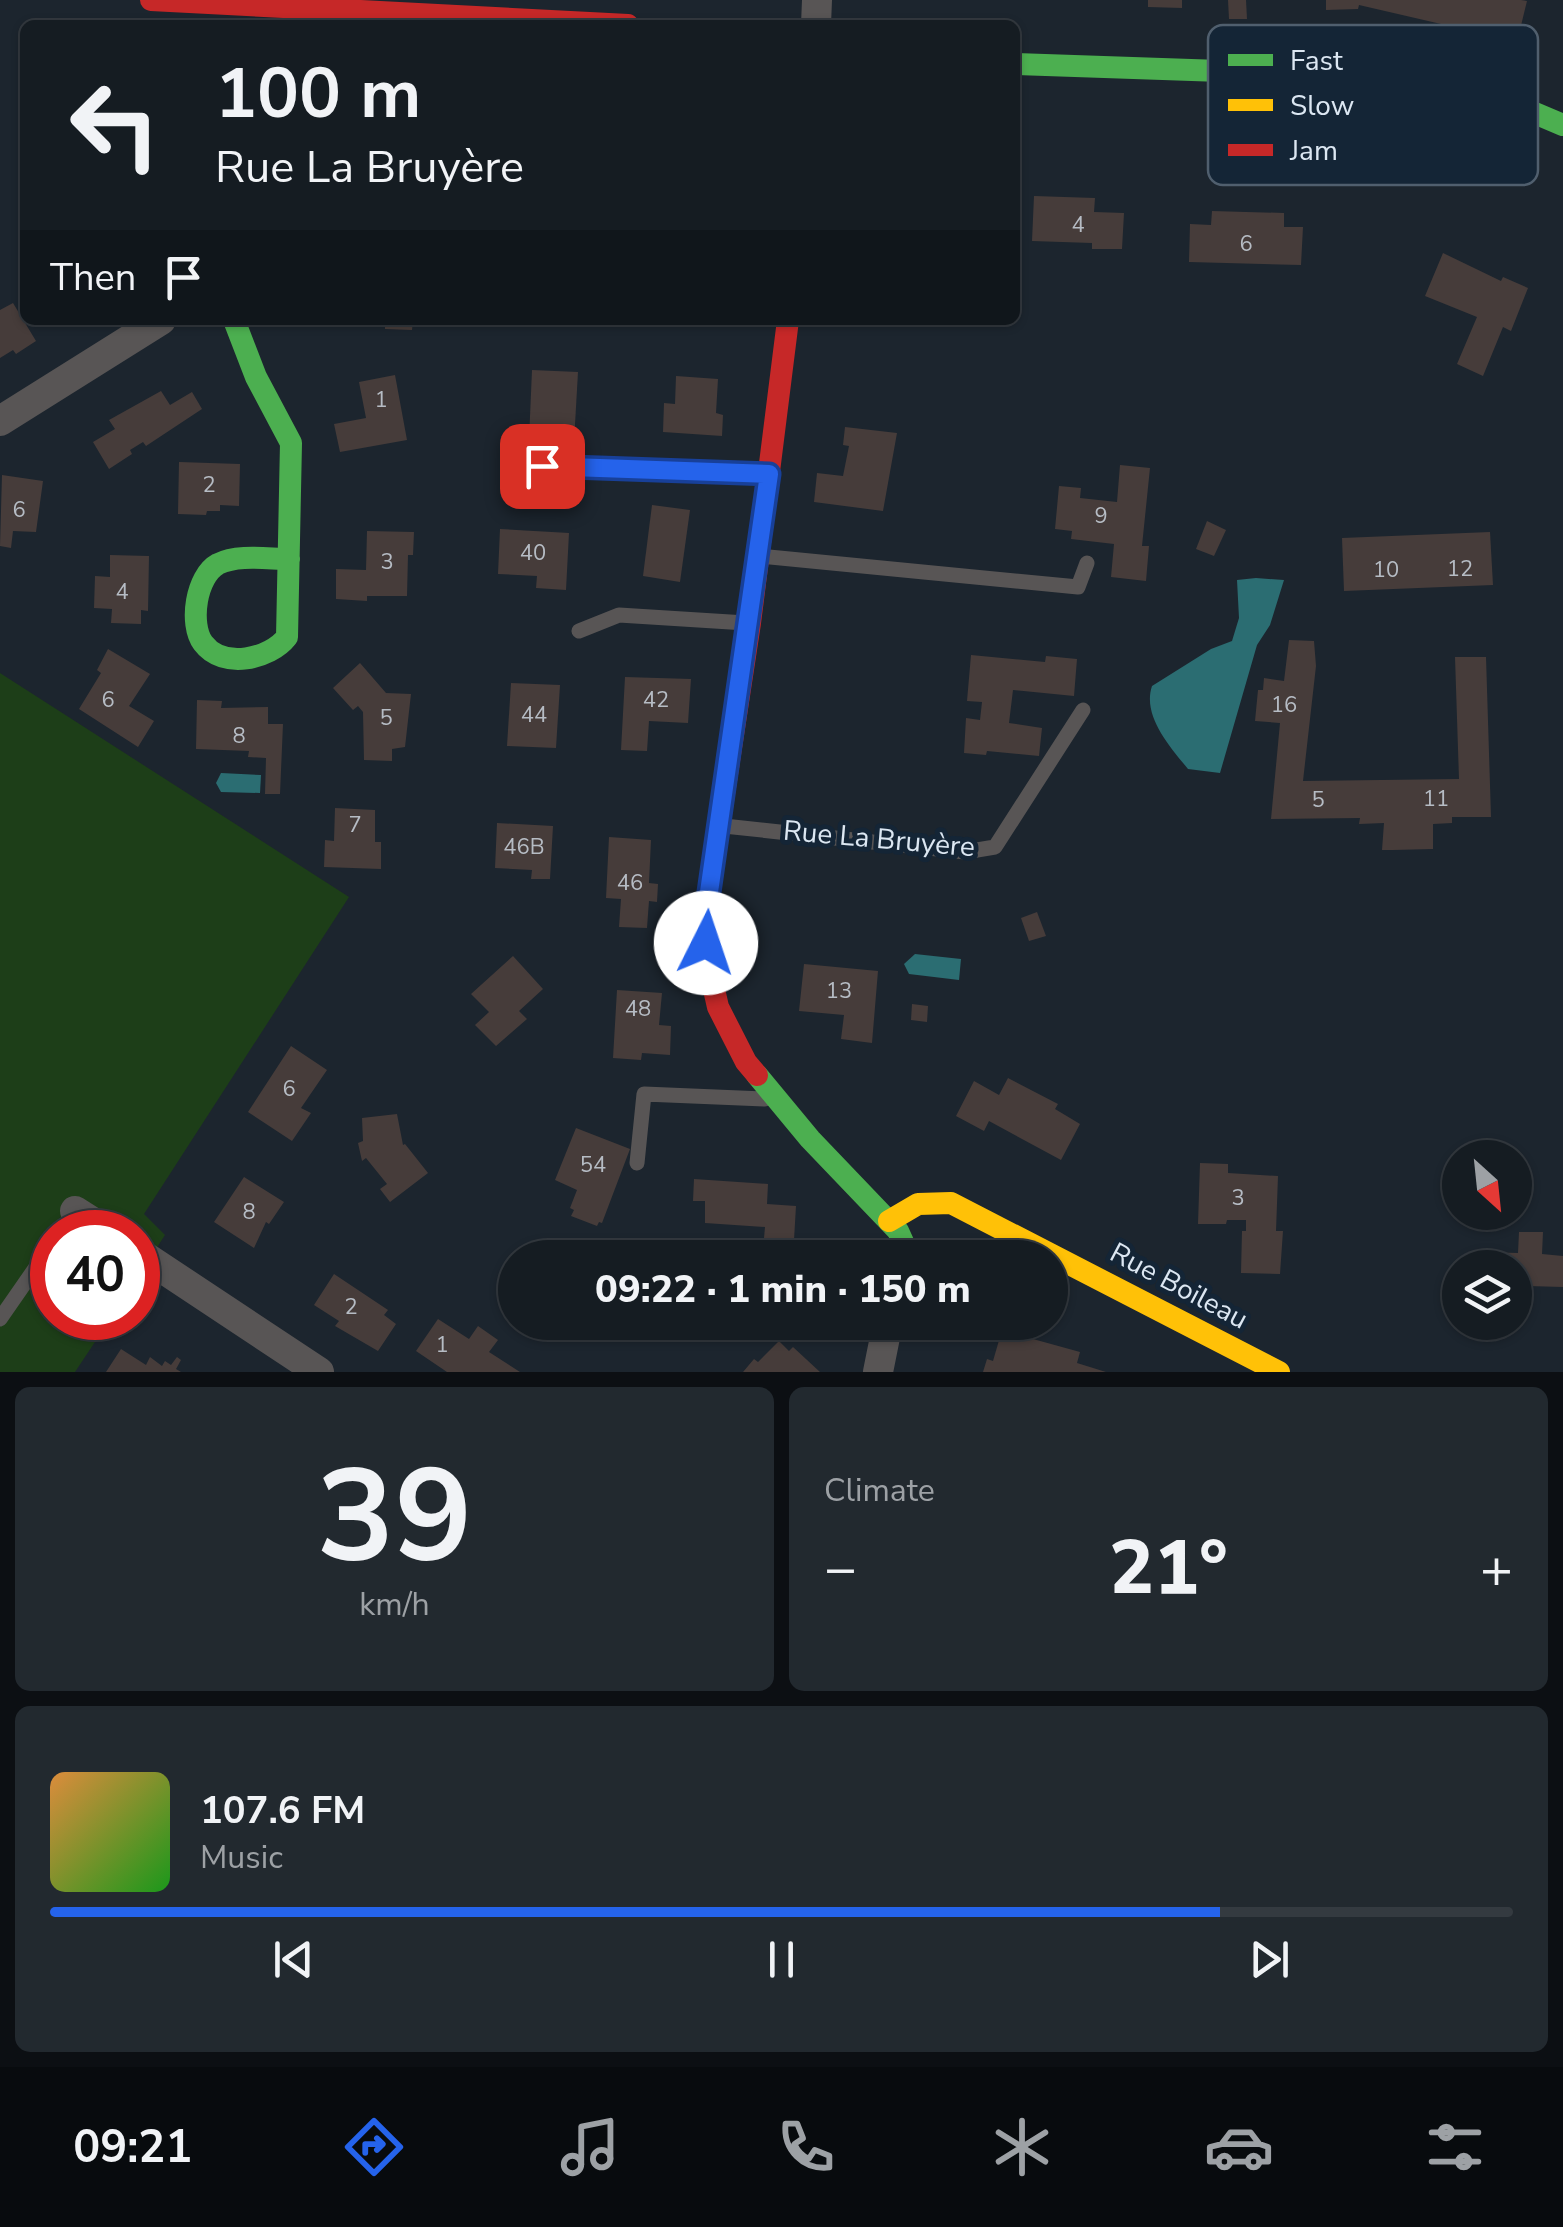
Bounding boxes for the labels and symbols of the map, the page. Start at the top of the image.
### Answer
legend [1208,25,1538,185]
text: Fast [1290,42,1343,80]
text: Slow [1290,87,1354,125]
text: Jam [1289,132,1338,170]
house number: 4 [1071,210,1085,240]
house number: 6 [1239,229,1253,259]
house number: 1 [374,385,388,415]
pin [500,424,585,509]
house number: 2 [202,470,216,500]
house number: 6 [12,495,26,525]
house number: 9 [1094,501,1108,531]
house number: 40 [520,538,546,568]
house number: 3 [380,547,394,577]
house number: 12 [1447,554,1473,584]
house number: 10 [1373,555,1399,585]
house number: 4 [115,577,129,607]
house number: 6 [101,685,115,715]
house number: 42 [643,685,669,715]
house number: 16 [1271,690,1297,720]
house number: 44 [521,700,547,730]
house number: 5 [379,703,393,733]
house number: 8 [232,721,246,751]
house number: 11 [1423,784,1449,814]
house number: 5 [1311,785,1325,815]
house number: 7 [348,810,362,840]
street label: Rue La Bruyère [782,812,976,866]
house number: 46B [503,832,545,862]
house number: 46 [617,868,643,898]
position arrow [654,891,758,995]
house number: 13 [826,976,852,1006]
house number: 48 [625,994,651,1024]
house number: 6 [282,1074,296,1104]
north arrow [1442,1140,1532,1230]
house number: 54 [580,1150,606,1180]
house number: 3 [1231,1183,1245,1213]
house number: 8 [242,1197,256,1227]
speed limit sign: 40 [30,1210,160,1340]
street label: Rue Boileau [1103,1234,1255,1338]
house number: 2 [344,1292,358,1322]
house number: 1 [435,1330,449,1360]

